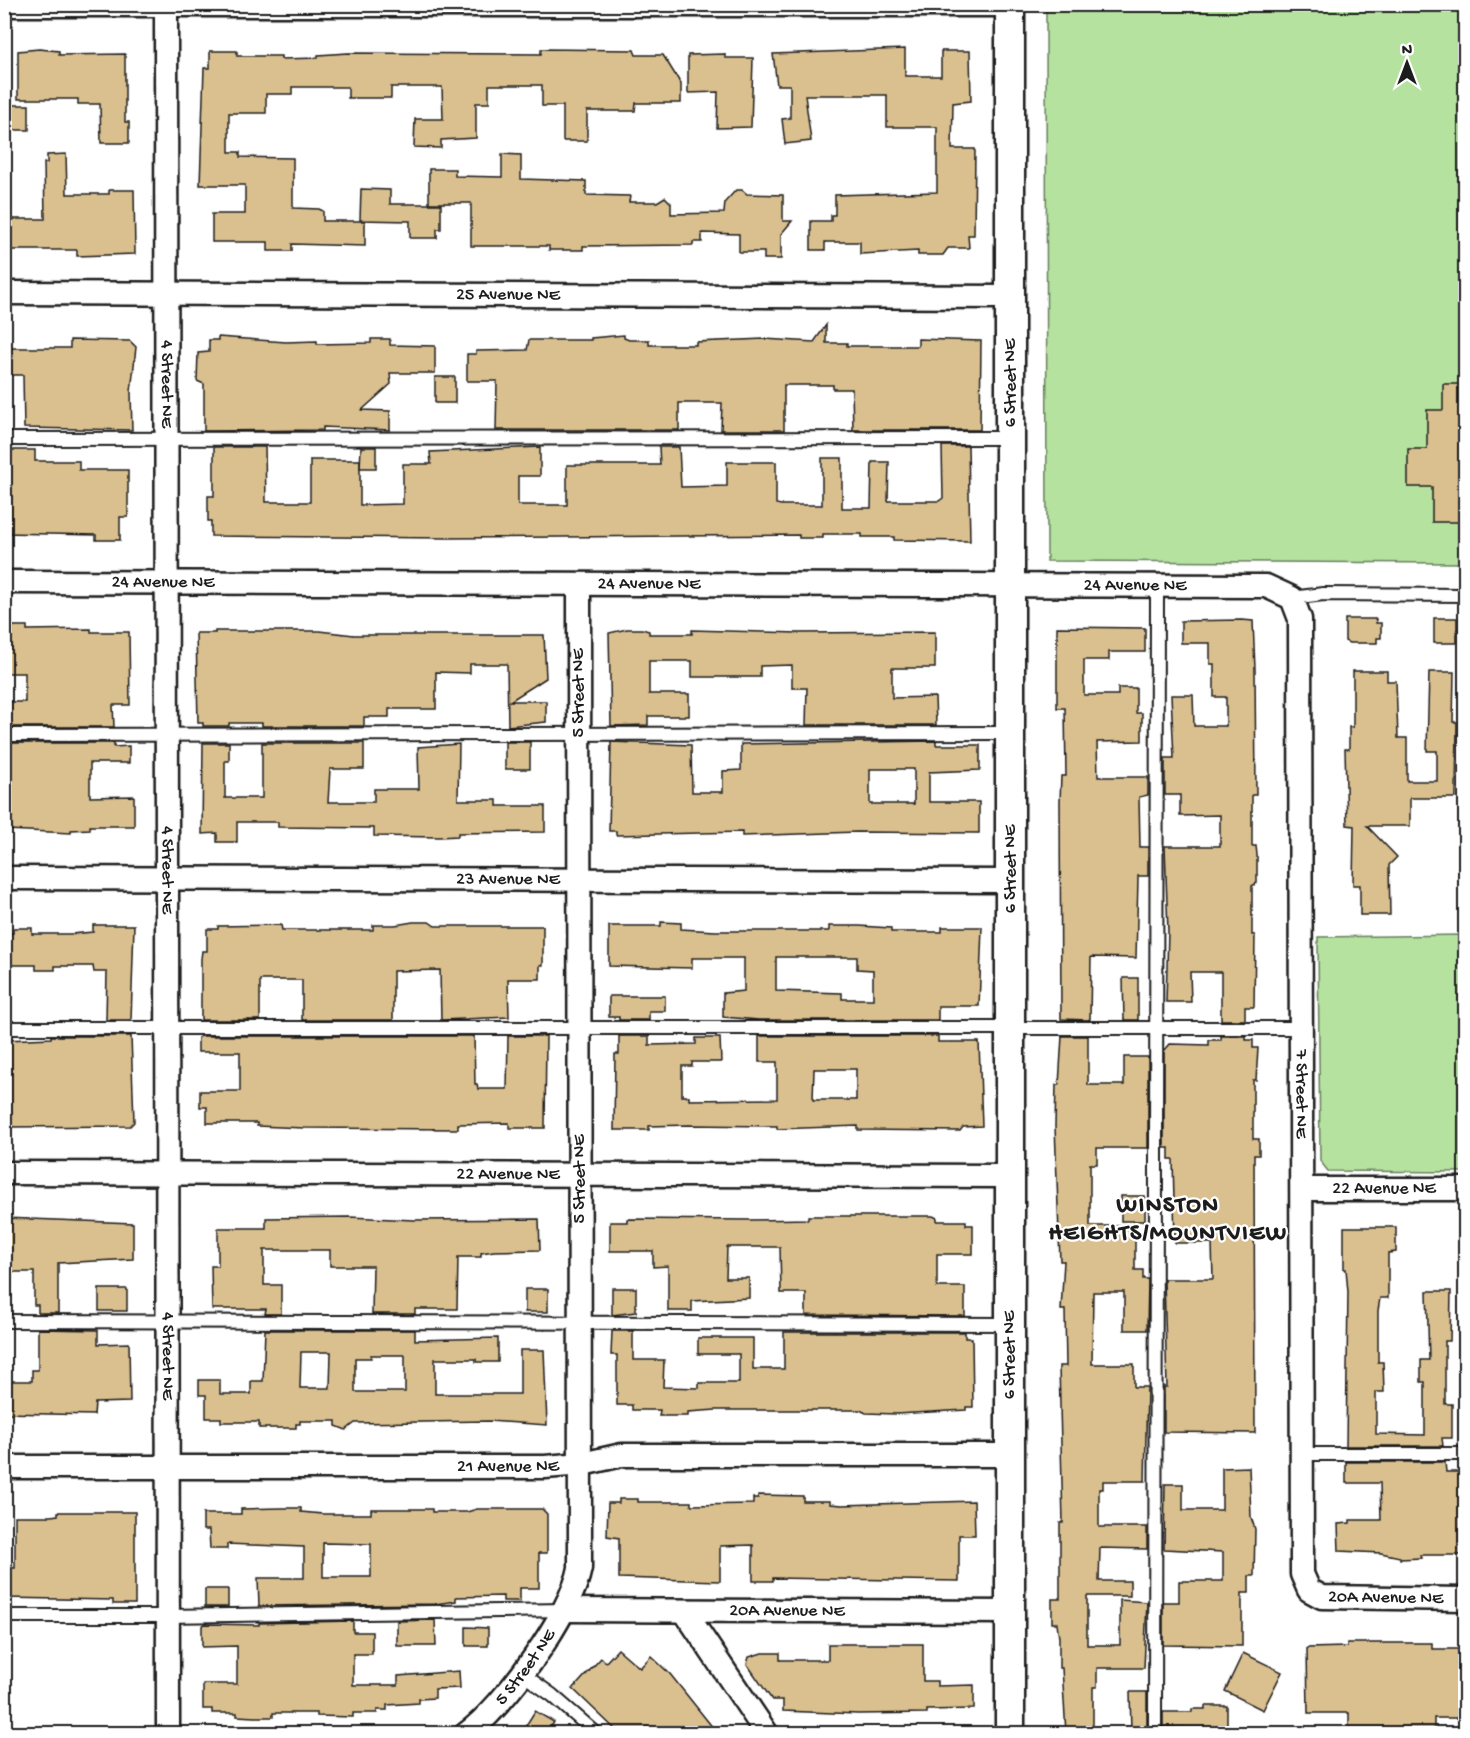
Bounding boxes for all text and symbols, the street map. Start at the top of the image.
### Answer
north arrow [1377,33,1437,93]
text: N [1402,42,1413,61]
street label: 25 Avenue NE [456,284,561,306]
street label: 6 Street NE [1001,338,1022,427]
street label: 4 Street NE [156,340,177,429]
street label: 24 Avenue NE [111,572,215,593]
street label: 24 Avenue NE [597,573,701,595]
street label: 24 Avenue NE [1083,575,1187,596]
street label: 5 Street NE [569,648,590,737]
street label: 6 Street NE [1001,824,1022,913]
street label: 4 Street NE [156,826,178,915]
street label: 23 Avenue NE [456,869,561,890]
street label: 7 Street NE [1290,1048,1312,1139]
street label: 5 Street NE [570,1134,591,1223]
street label: 22 Avenue NE [456,1164,560,1185]
street label: 22 Avenue NE [1332,1179,1436,1200]
district label: WINSTON HEIGHTS/MOUNTVIEW [1048,1192,1288,1249]
street label: 6 Street NE [1000,1310,1021,1399]
street label: 4 Street NE [157,1312,178,1401]
street label: 21 Avenue NE [457,1455,560,1478]
street label: 20A Avenue NE [1328,1587,1444,1609]
street label: 20A Avenue NE [729,1600,846,1622]
street label: 5 Street NE [491,1625,561,1710]

